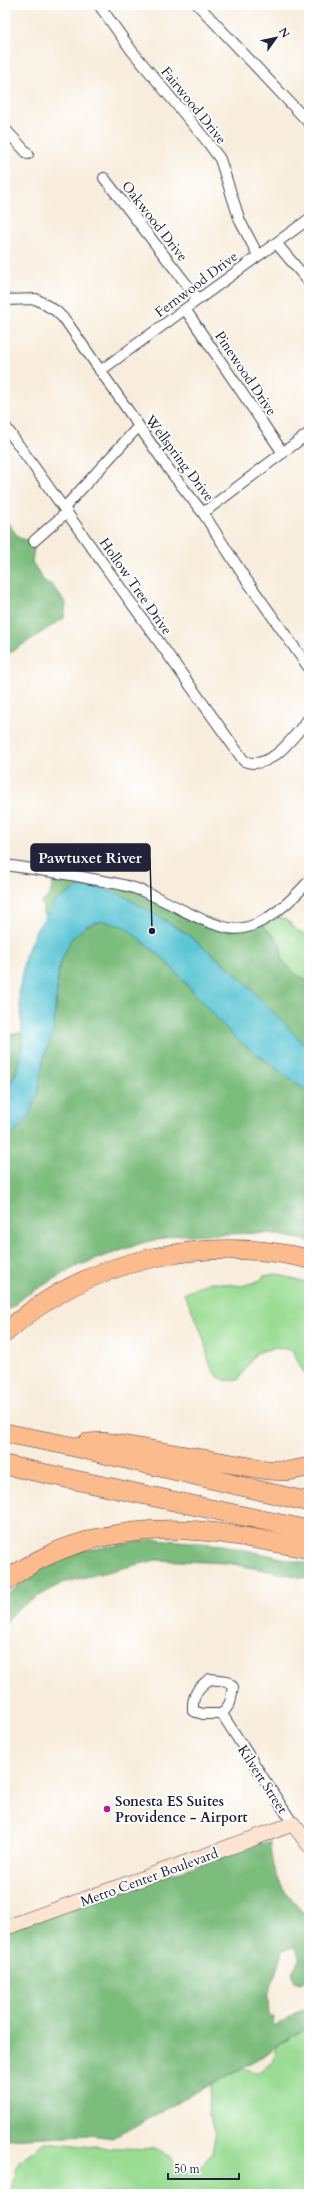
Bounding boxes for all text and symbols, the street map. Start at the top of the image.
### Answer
north arrow [256,18,296,58]
text: N [275,25,293,41]
street label: Fairwood Drive [156,63,231,148]
street label: Oakwood Drive [117,177,192,265]
street label: Fernwood Drive [151,247,241,322]
street label: Pinewood Drive [210,327,281,419]
street label: Wellspring Drive [140,410,218,505]
street label: Hollow Tree Drive [95,534,176,639]
callout: Pawtuxet River [31,844,150,871]
text: Pawtuxet River [38,848,143,868]
street label: Kilvert Street [233,1741,292,1818]
place label: Sonesta ES Suites Providence - Airport [115,1792,248,1827]
marker: Sonesta ES Suites Providence - Airport [102,1804,112,1814]
street label: Metro Center Boulevard [78,1843,221,1911]
scale bar [168,2155,239,2181]
text: 50 m [174,2161,201,2177]

